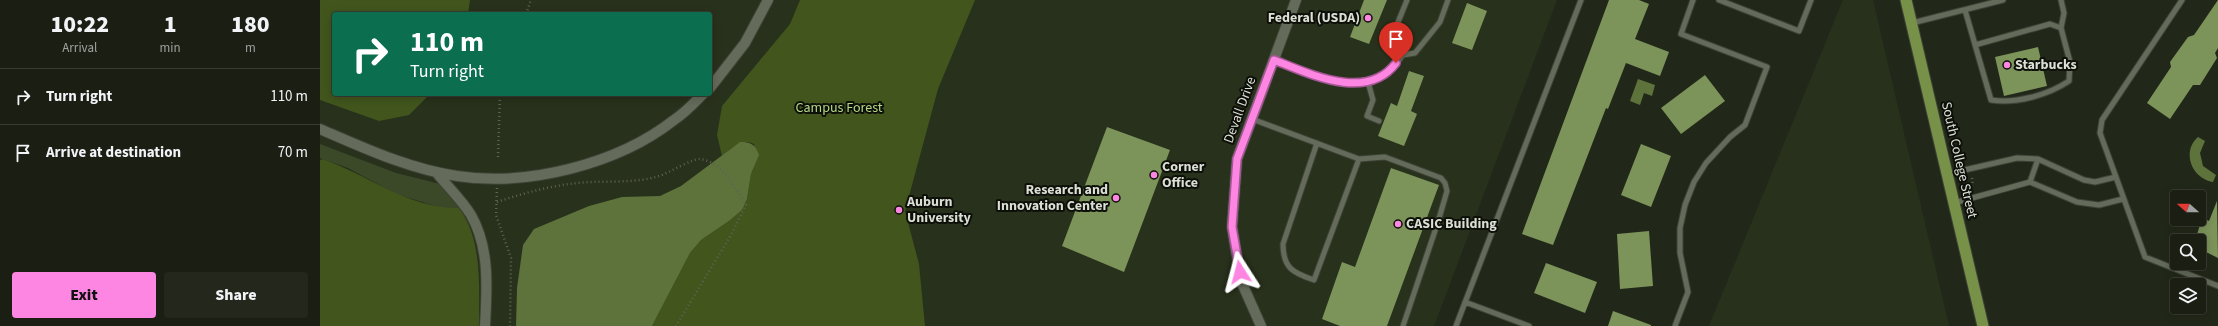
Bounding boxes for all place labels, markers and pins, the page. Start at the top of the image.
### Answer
place label: Federal (USDA) [1268,8,1360,28]
marker: Federal (USDA) [1363,13,1373,23]
pin [1379,22,1413,63]
place label: Starbucks [2015,55,2077,75]
marker: Starbucks [2002,60,2012,70]
place label: Corner Office [1162,157,1205,193]
marker: Corner Office [1149,170,1159,180]
place label: Research and Innovation Center [997,180,1108,216]
place label: Auburn University [906,192,972,228]
marker: Research and Innovation Center [1111,193,1121,203]
marker: Auburn University [894,205,904,215]
place label: CASIC Building [1406,214,1497,234]
marker: CASIC Building [1393,219,1403,229]

